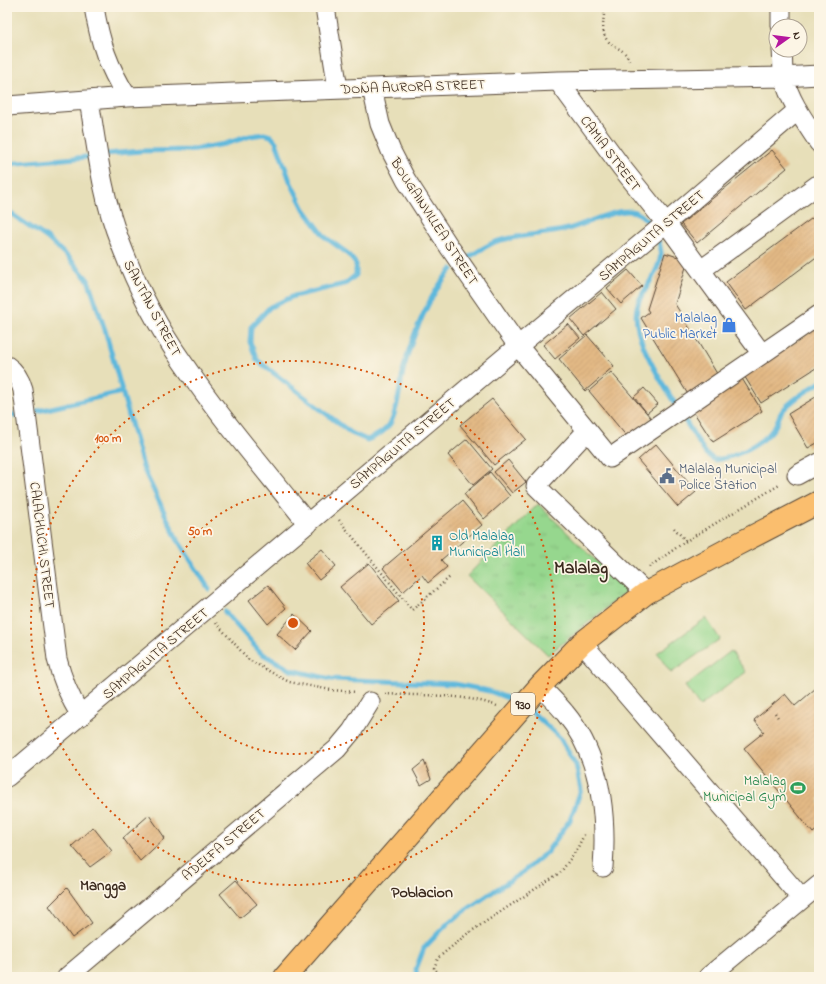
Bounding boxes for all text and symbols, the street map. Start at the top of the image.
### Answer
north arrow [768,18,808,58]
text: N [788,30,805,41]
street label: DOÑA AURORA STREET [340,74,486,101]
street label: CAMIA STREET [574,112,645,196]
street label: BOUGAINVILLEA STREET [384,153,483,290]
street label: SAMPAGUITA STREET [594,185,710,287]
street label: SANTAN STREET [117,257,186,361]
place label: Malalag Public Market [643,308,717,345]
shop icon: Malalag Public Market [720,316,738,334]
street label: SAMPAGUITA STREET [345,393,461,495]
text: 100 m [95,430,122,448]
place label: Malalag Municipal Police Station [679,459,777,496]
public building icon: Malalag Municipal Police Station [658,467,676,485]
street label: CALACHUCHI STREET [23,481,60,610]
text: 50 m [188,523,213,541]
place label: Old Malalag Municipal Hall [449,526,525,563]
building icon: Old Malalag Municipal Hall [428,534,446,552]
district label: Malalag [554,556,608,583]
street label: SAMPAGUITA STREET [98,603,214,705]
centre of rings [286,616,300,630]
road number: 930 [511,693,535,715]
place label: Malalag Municipal Gym [703,771,786,809]
sports icon: Malalag Municipal Gym [789,779,807,797]
street label: ADELFA STREET [178,804,270,886]
district label: Mangga [80,875,126,899]
district label: Poblacion [391,881,453,905]

